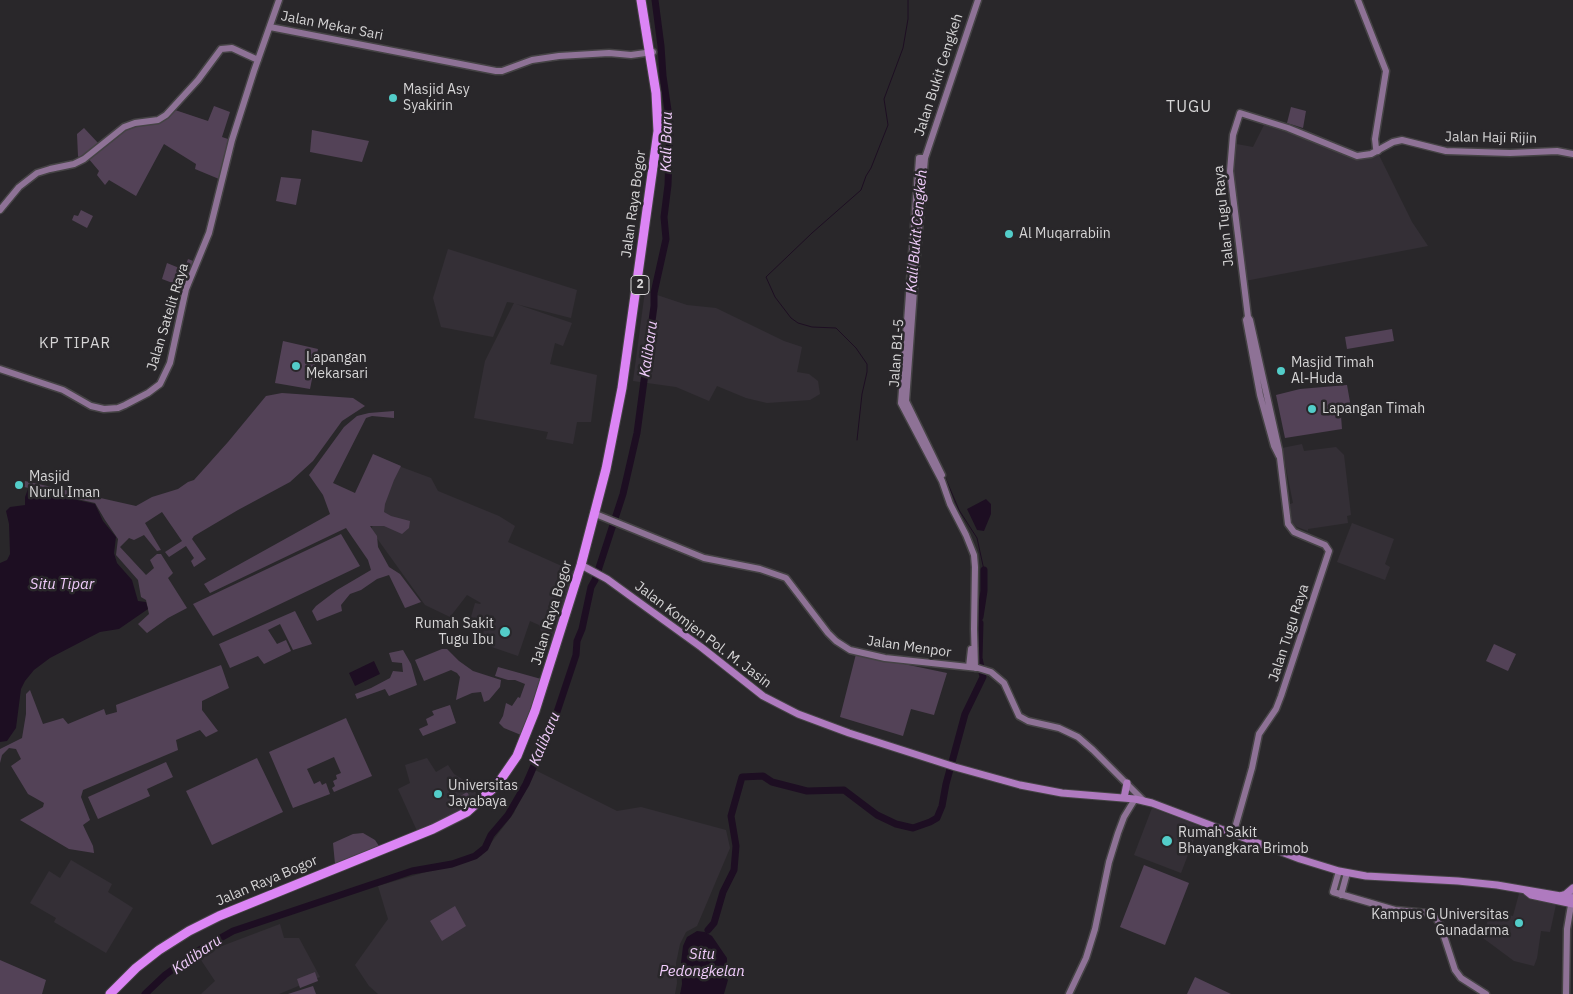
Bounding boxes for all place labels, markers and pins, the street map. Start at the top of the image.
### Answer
place label: Masjid Asy Syakirin [403,82,470,114]
marker: Masjid Asy Syakirin [387,92,399,104]
place label: Al Muqarrabiin [1019,226,1111,242]
marker: Al Muqarrabiin [1003,228,1015,240]
place label: Lapangan Mekarsari [306,350,368,382]
place label: Masjid Timah Al-Huda [1291,355,1374,388]
marker: Lapangan Mekarsari [290,360,302,372]
marker: Masjid Timah Al-Huda [1275,365,1287,377]
place label: Lapangan Timah [1322,401,1425,417]
marker: Lapangan Timah [1306,403,1318,415]
place label: Masjid Nurul Iman [29,469,100,502]
marker: Masjid Nurul Iman [13,479,25,491]
place label: Rumah Sakit Tugu Ibu [415,616,494,648]
marker: Rumah Sakit Tugu Ibu [498,625,512,639]
place label: Universitas Jayabaya [448,778,518,810]
marker: Universitas Jayabaya [432,788,444,800]
place label: Rumah Sakit Bhayangkara Brimob [1178,825,1309,858]
marker: Rumah Sakit Bhayangkara Brimob [1160,834,1174,848]
place label: Kampus G Universitas Gunadarma [1371,907,1509,940]
marker: Kampus G Universitas Gunadarma [1513,917,1525,929]

